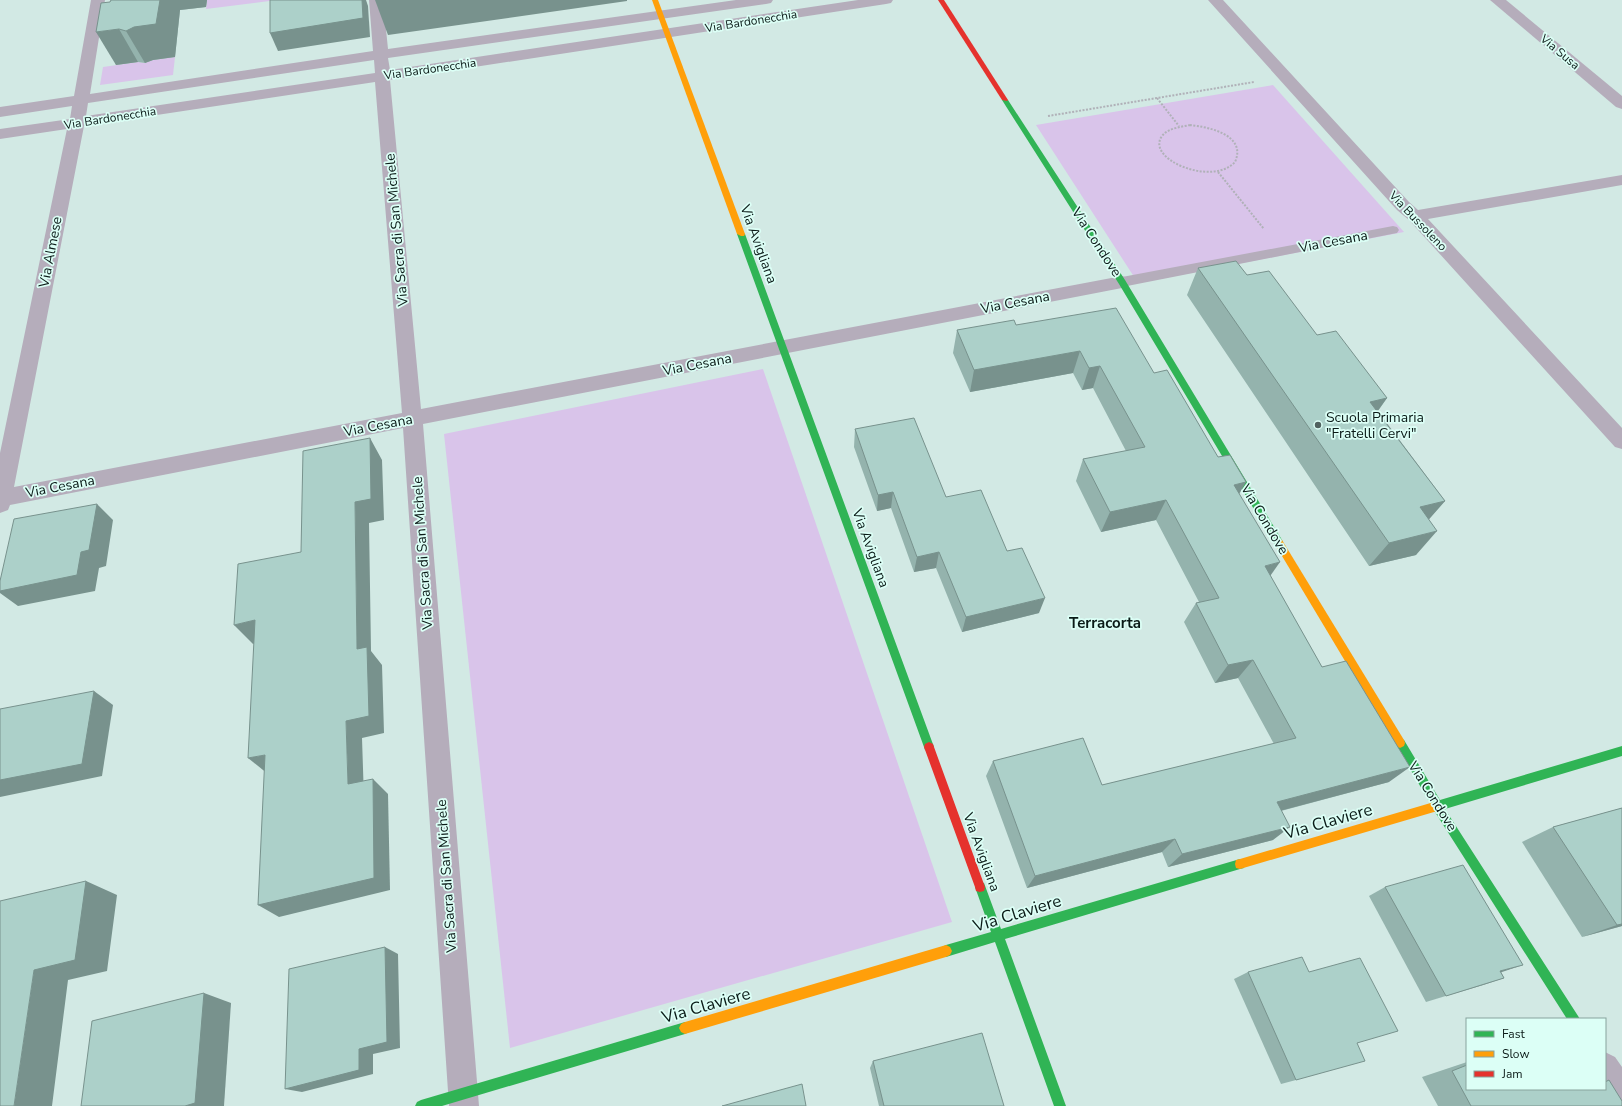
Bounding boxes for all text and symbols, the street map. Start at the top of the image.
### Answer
street label: Via Bardonecchia [703,6,798,36]
street label: Via Susa [1536,30,1583,73]
street label: Via Bardonecchia [382,55,477,84]
street label: Via Bardonecchia [62,103,157,133]
street label: Via Sacra di San Michele [380,153,413,308]
street label: Via Bussoleno [1385,187,1451,254]
street label: Via Avigliana [735,201,782,286]
street label: Via Condove [1067,203,1126,281]
street label: Via Almese [34,215,67,290]
street label: Via Cesana [1296,226,1369,258]
street label: Via Cesana [978,287,1051,319]
street label: Via Cesana [660,349,733,381]
place label: Scuola Primaria "Fratelli Cervi" [1326,408,1424,443]
street label: Via Cesana [341,410,414,442]
marker: Scuola Primaria "Fratelli Cervi" [1313,420,1323,430]
street label: Via Cesana [23,471,96,503]
street label: Via Sacra di San Michele [408,476,437,631]
street label: Via Condove [1236,480,1293,558]
street label: Via Avigliana [847,505,894,590]
district label: Terracorta [1069,613,1141,633]
street label: Via Condove [1403,757,1462,835]
street label: Via Claviere [1280,798,1375,845]
street label: Via Sacra di San Michele [432,799,461,954]
street label: Via Avigliana [958,809,1005,894]
street label: Via Claviere [969,889,1064,938]
street label: Via Claviere [658,982,753,1029]
legend [1466,1018,1606,1090]
text: Fast [1502,1026,1525,1042]
text: Slow [1502,1046,1530,1062]
text: Jam [1501,1066,1523,1082]

